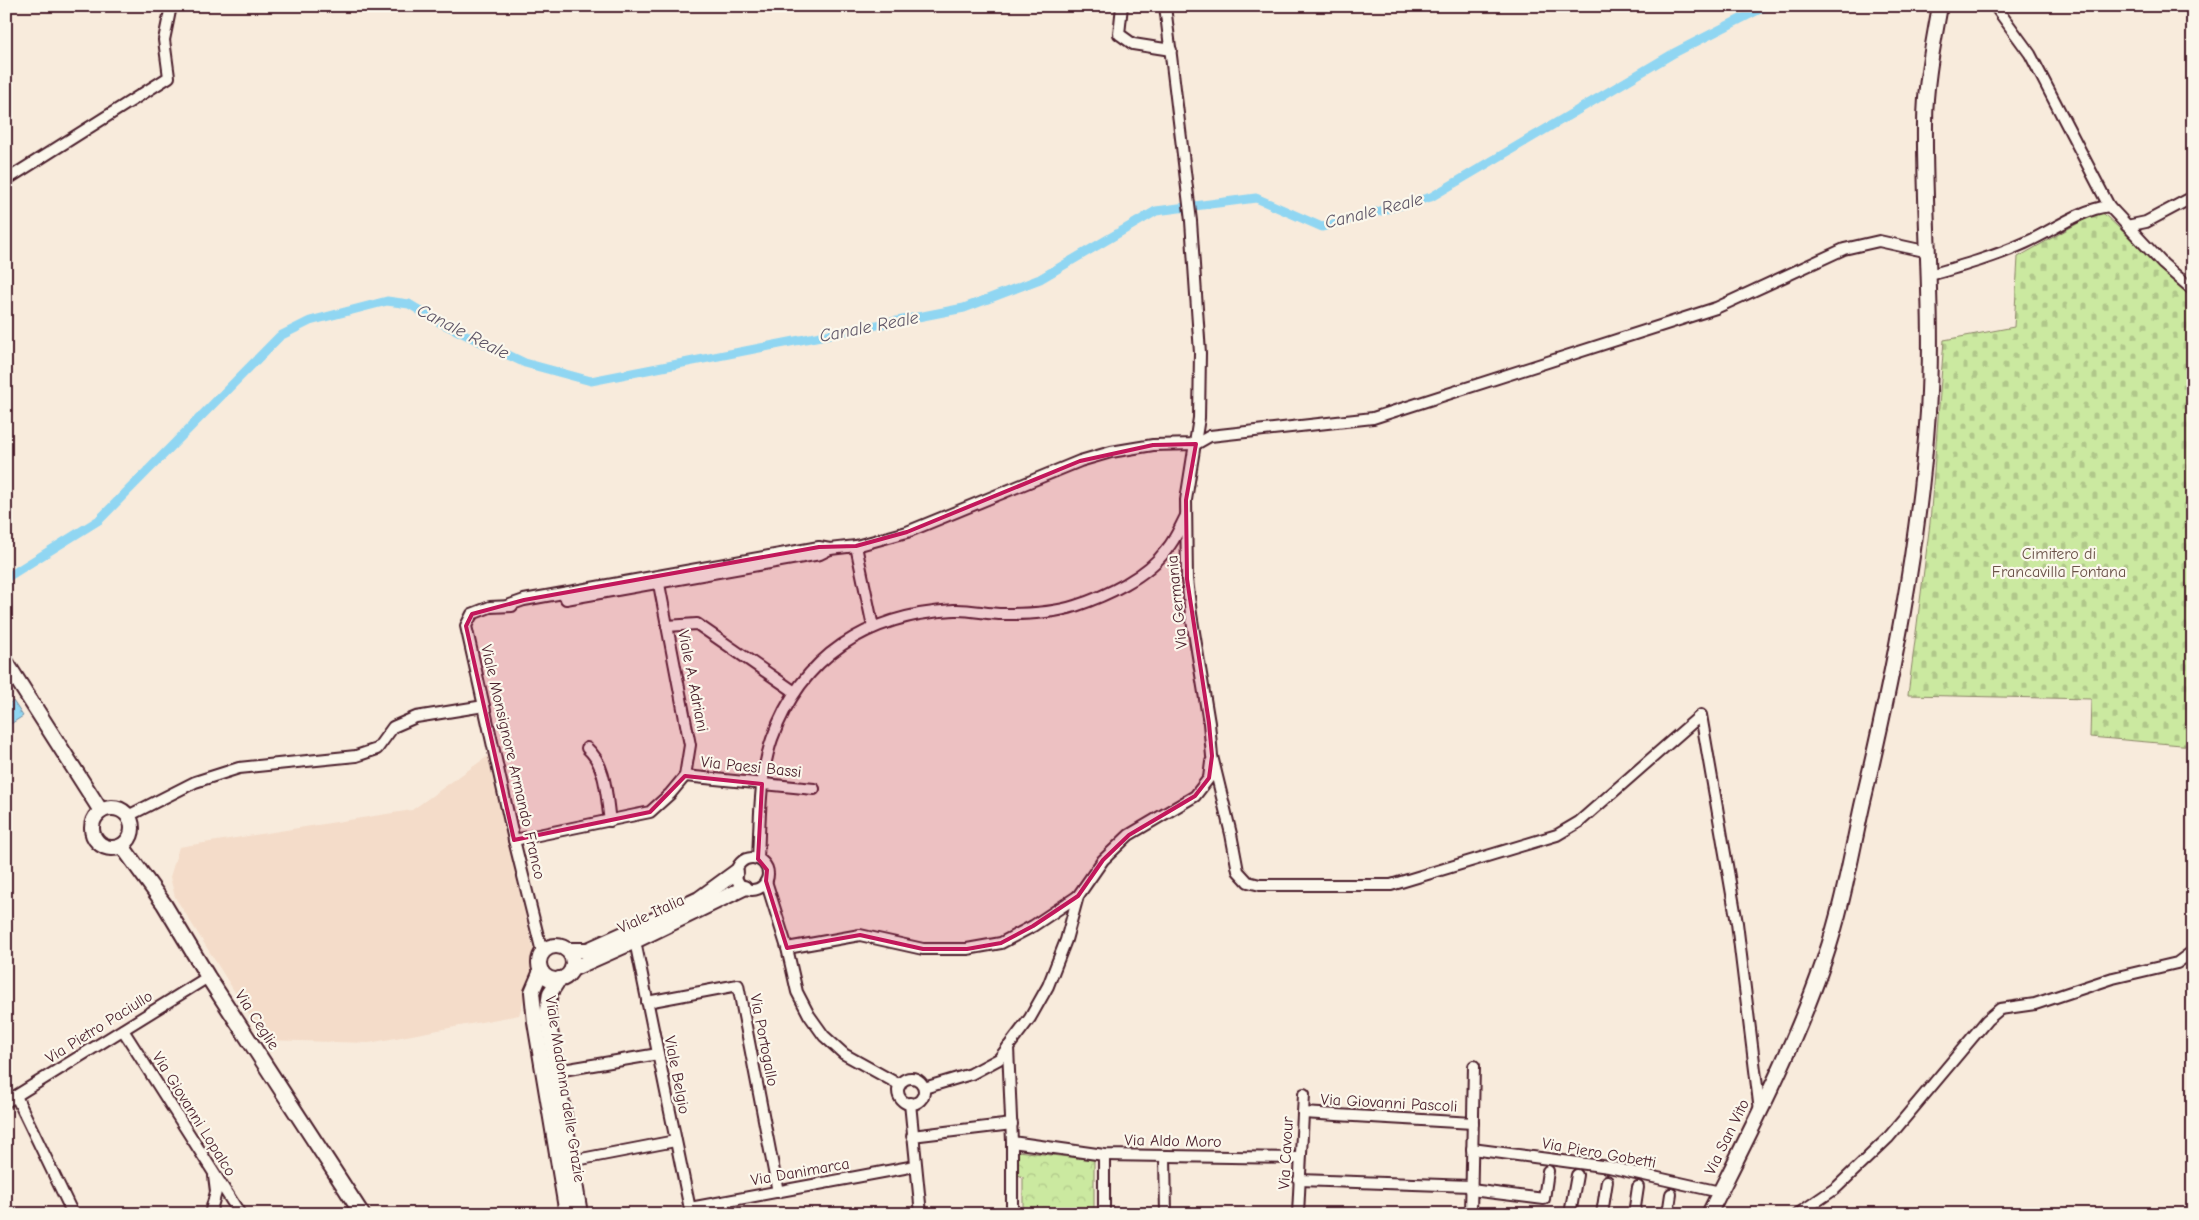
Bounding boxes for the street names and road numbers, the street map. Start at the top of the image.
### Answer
street label: Via Germania [1163,554,1191,650]
street label: Viale A. Adriani [674,629,712,733]
street label: Viale Monsignore Armando Franco [477,643,549,881]
street label: Via Paesi Bassi [700,753,802,781]
street label: Viale Italia [615,891,687,937]
street label: Via Pietro Paciullo [42,987,156,1067]
street label: Via Ceglie [231,987,283,1053]
street label: Via Portogallo [746,992,782,1088]
street label: Viale Madonna delle Grazie [541,995,589,1183]
street label: Viale Belgio [661,1034,693,1116]
street label: Via Giovanni Lopalco [148,1049,240,1179]
street label: Via Giovanni Pascoli [1320,1090,1458,1116]
street label: Via San Vito [1701,1096,1753,1178]
street label: Via Cavour [1275,1115,1297,1190]
street label: Via Aldo Moro [1124,1131,1222,1151]
street label: Via Piero Gobetti [1541,1134,1657,1172]
street label: Via Danimarca [749,1154,851,1190]

